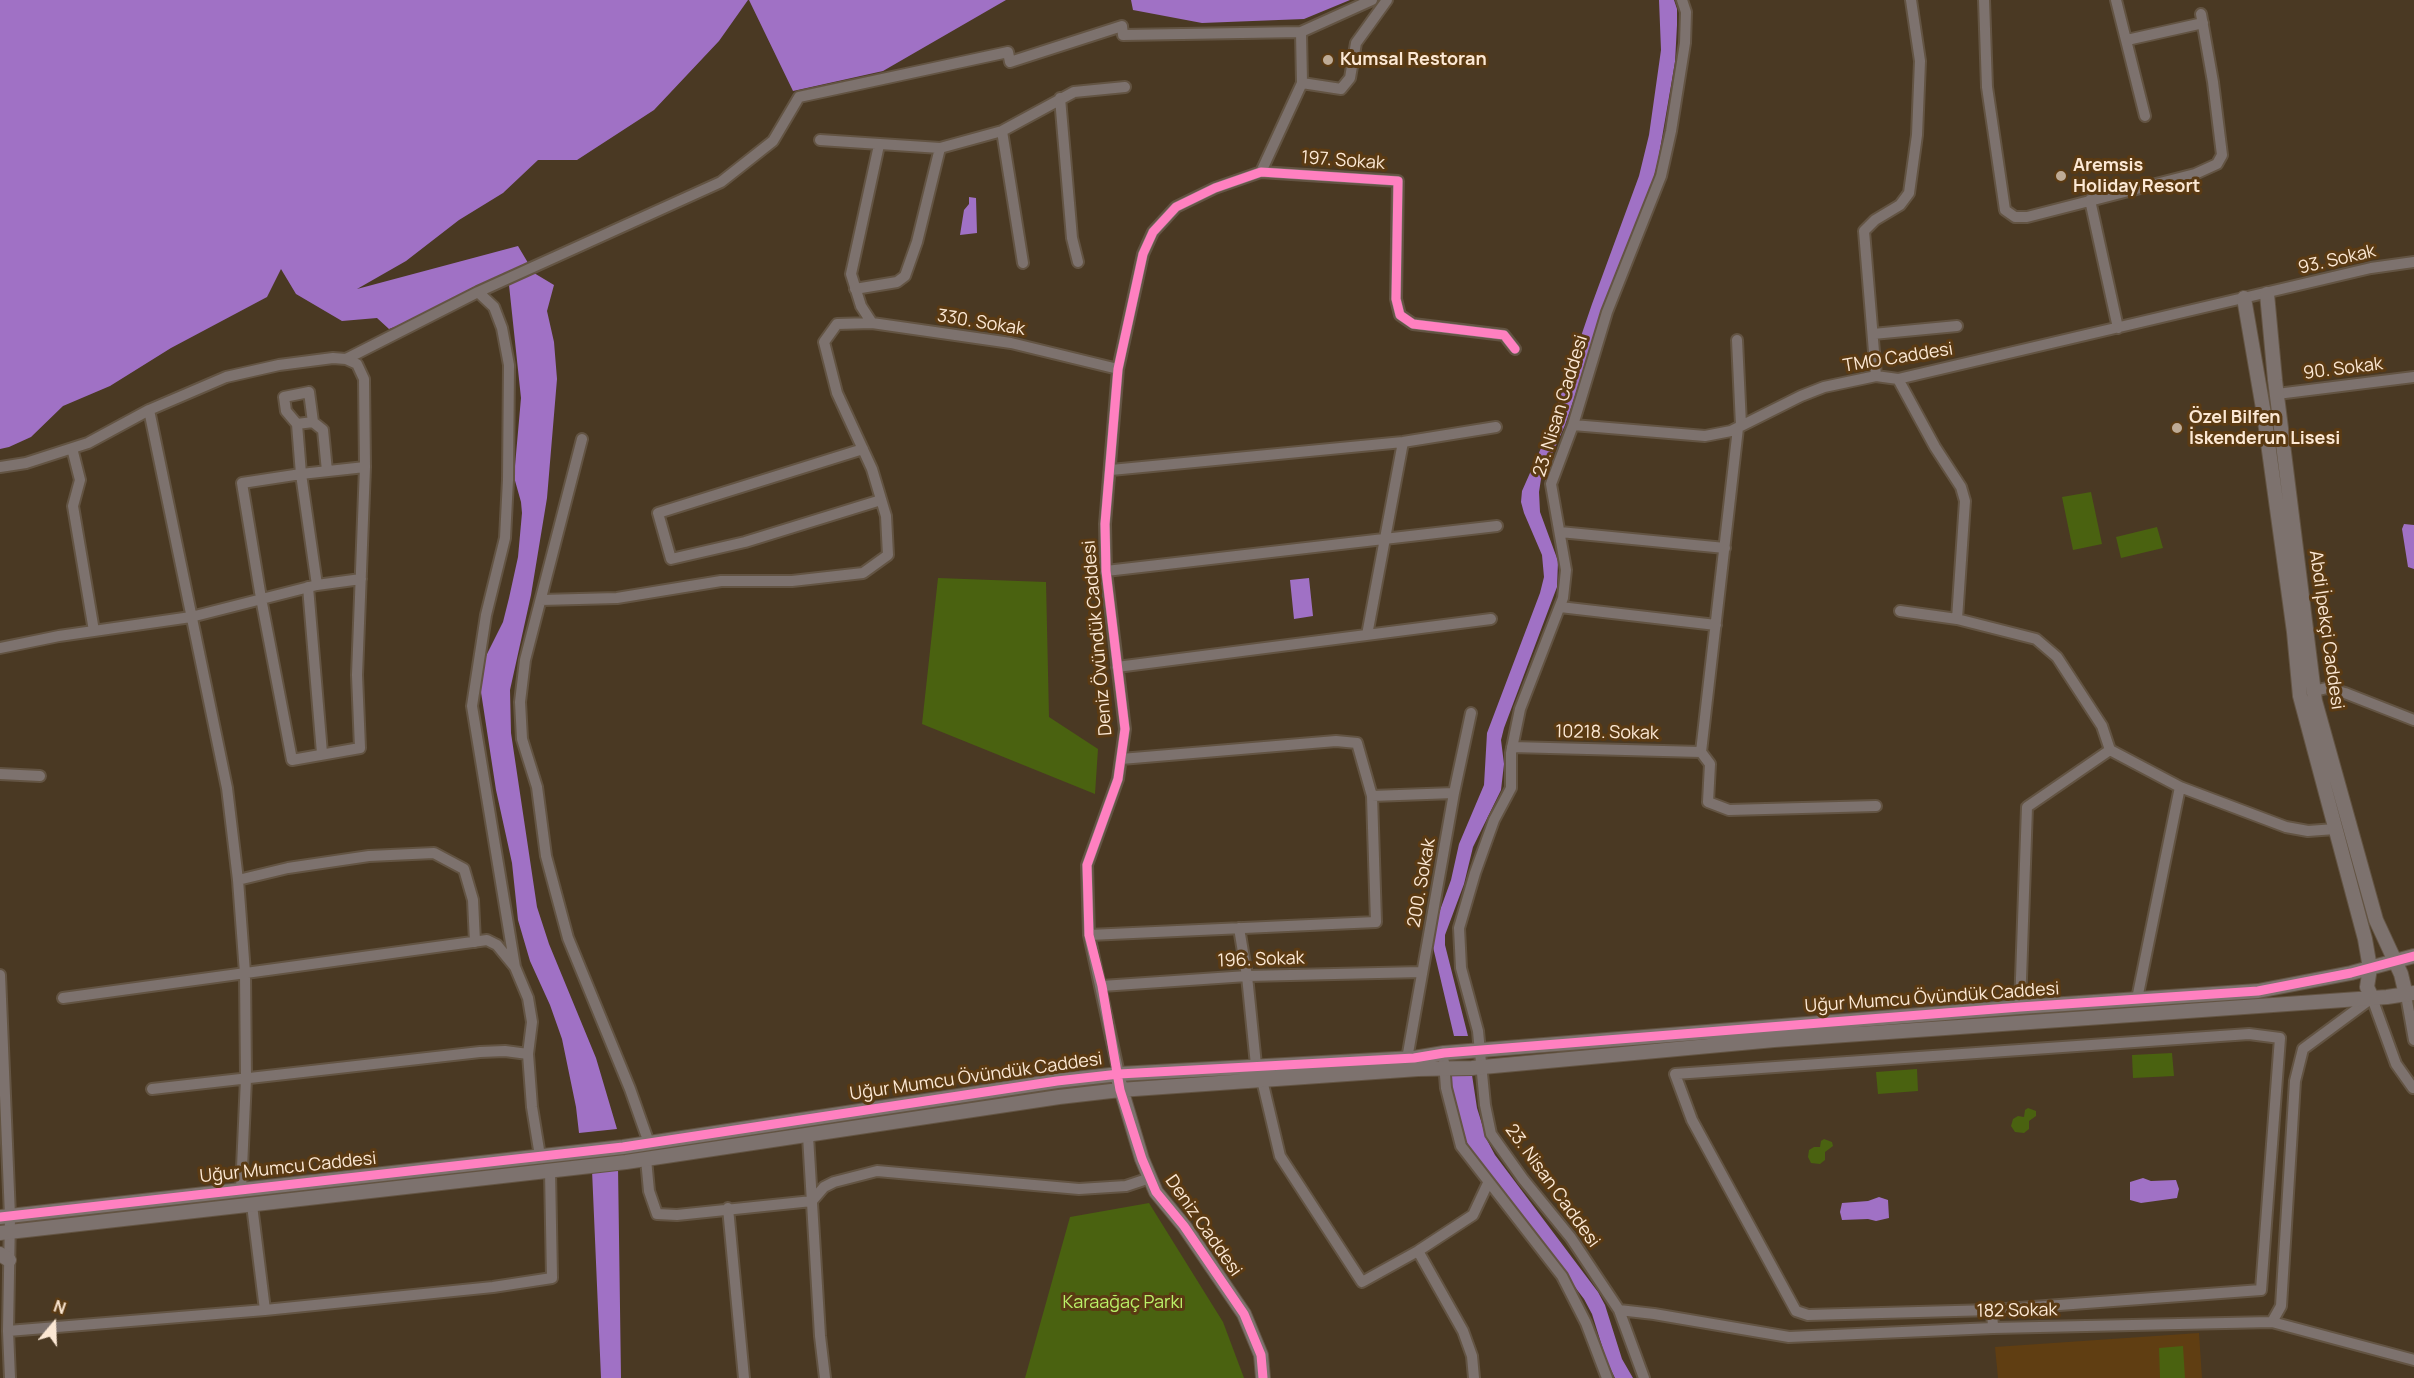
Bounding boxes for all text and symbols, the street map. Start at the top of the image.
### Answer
place label: Kumsal Restoran [1340,49,1487,71]
marker: Kumsal Restoran [1321,53,1335,67]
street label: 197. Sokak [1301,147,1385,175]
place label: Aremsis Holiday Resort [2073,155,2200,198]
marker: Aremsis Holiday Resort [2054,169,2068,183]
street label: 93. Sokak [2296,241,2378,279]
street label: 330. Sokak [936,305,1026,341]
street label: 23. Nisan Caddesi [1529,333,1593,479]
street label: TMO Caddesi [1842,339,1954,377]
street label: 90. Sokak [2302,353,2384,385]
place label: Özel Bilfen İskenderun Lisesi [2189,407,2340,450]
marker: Özel Bilfen İskenderun Lisesi [2170,421,2184,435]
street label: Deniz Övündük Caddesi [1079,539,1117,737]
street label: Abdi İpekçi Caddesi [2304,549,2348,711]
street label: 10218. Sokak [1555,721,1659,745]
street label: 200. Sokak [1404,837,1440,929]
street label: 196. Sokak [1217,948,1305,972]
street label: Uğur Mumcu Övündük Caddesi [1804,978,2060,1018]
street label: Uğur Mumcu Övündük Caddesi [848,1049,1104,1105]
street label: 23. Nisan Caddesi [1500,1120,1604,1252]
street label: Uğur Mumcu Caddesi [198,1148,378,1188]
street label: Deniz Caddesi [1160,1171,1246,1281]
park label: Karaağaç Parkı [1062,1292,1184,1314]
north arrow [24,1294,84,1354]
text: N [51,1295,69,1319]
street label: 182 Sokak [1976,1299,2058,1323]

